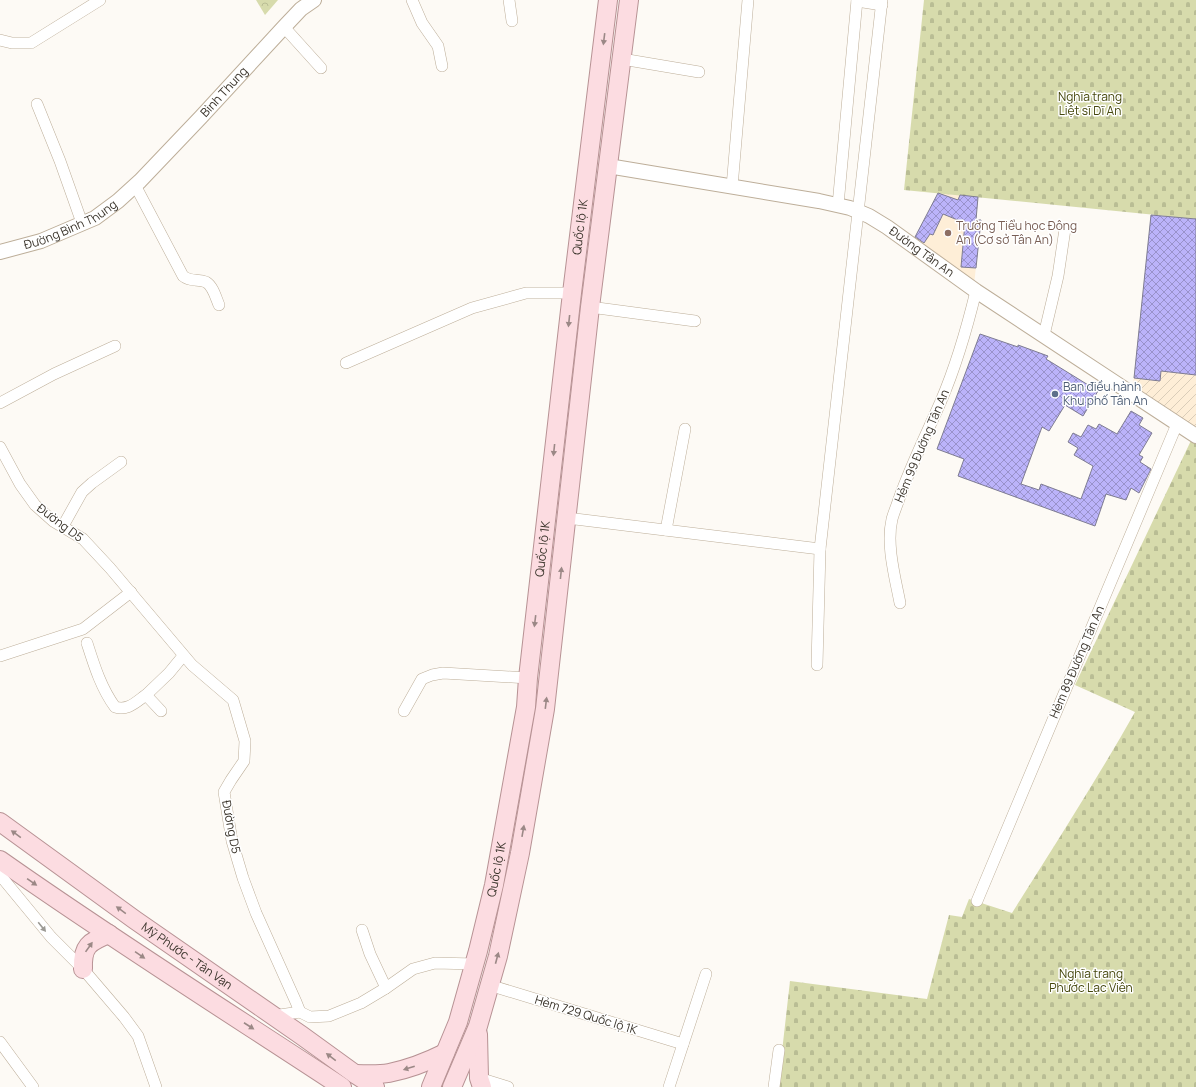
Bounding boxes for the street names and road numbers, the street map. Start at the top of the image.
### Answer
street label: Bình Thung [196,63,251,120]
street label: Đường Bình Thung [22,195,120,253]
street label: Quốc lộ 1K [568,197,592,256]
street label: Đường Tân An [886,222,958,281]
street label: Hẻm 99 Đường Tân An [890,387,953,505]
street label: Đường D5 [34,500,87,546]
street label: Quốc lộ 1K [531,519,554,578]
street label: Hẻm 89 Đường Tân An [1045,603,1108,721]
street label: Đường D5 [218,799,245,855]
street label: Quốc lộ 1K [482,839,510,899]
street label: Mỹ Phước - Tân Vạn [138,918,236,993]
street label: Hẻm 729 Quốc lộ 1K [533,991,640,1038]

